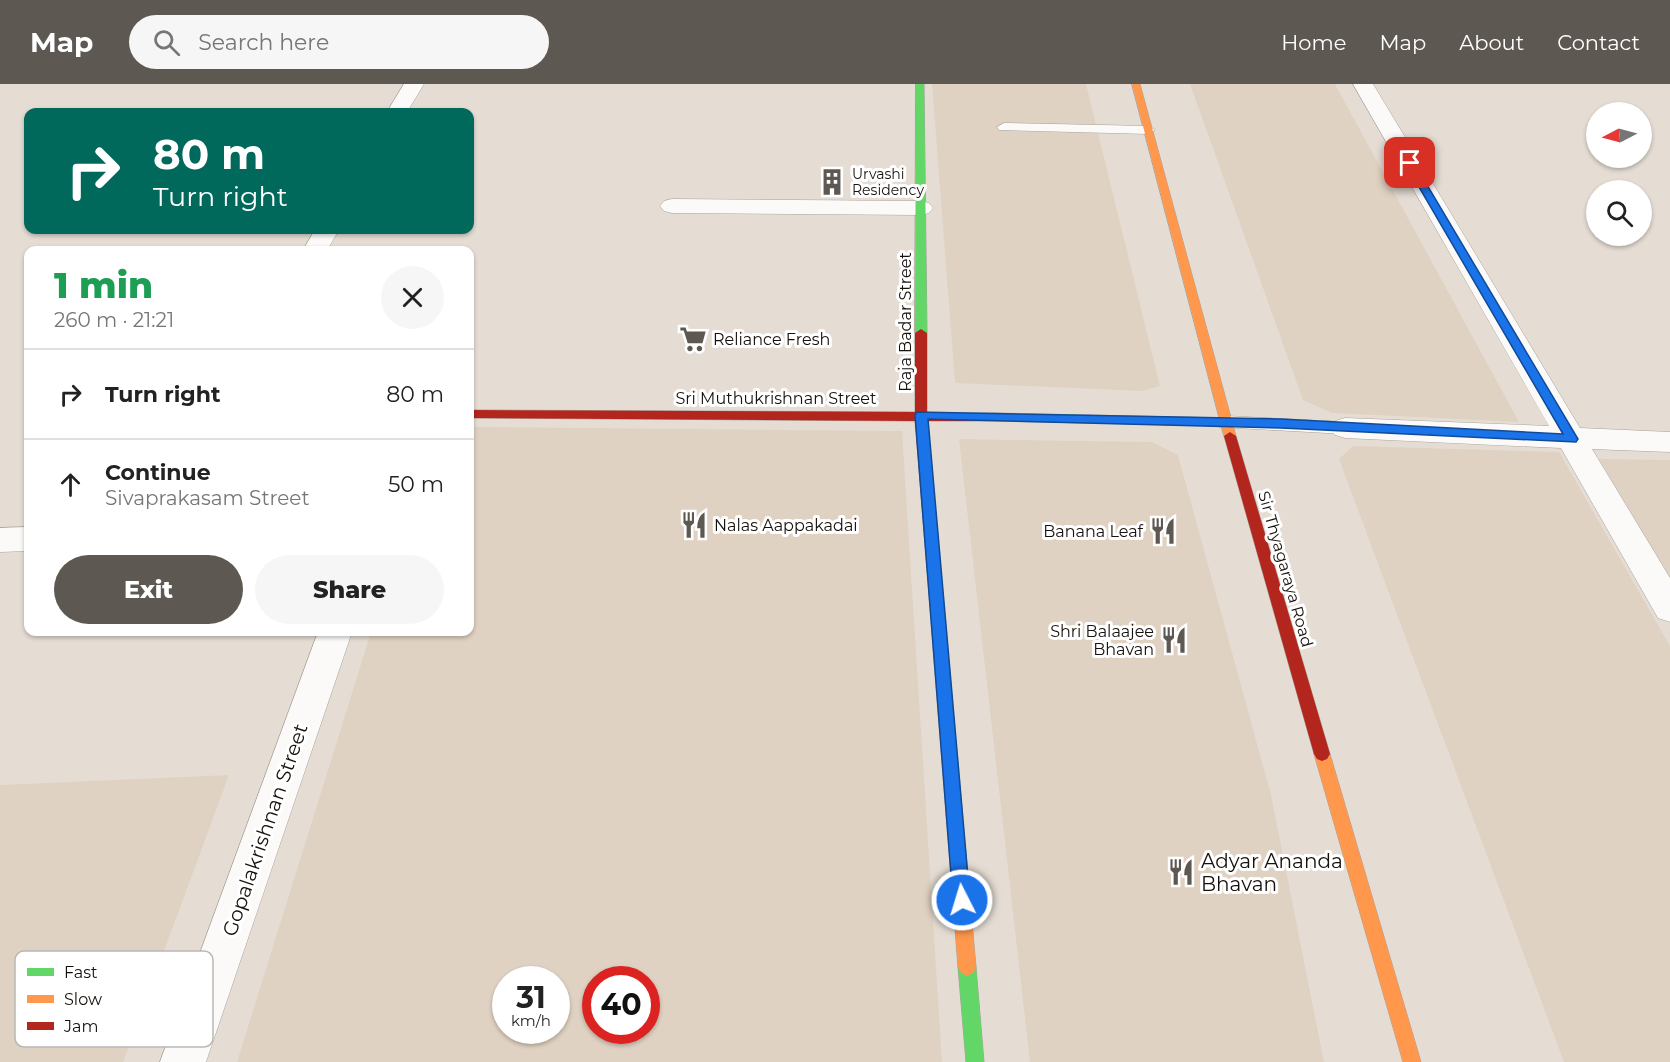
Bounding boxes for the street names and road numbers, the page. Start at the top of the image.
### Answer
street label: Raja Badar Street [896,252,915,392]
street label: Sri Muthukrishnan Street [675,389,877,408]
street label: Sir Thyagaraya Road [1254,489,1317,649]
street label: Gopalakrishnan Street [217,720,313,940]

